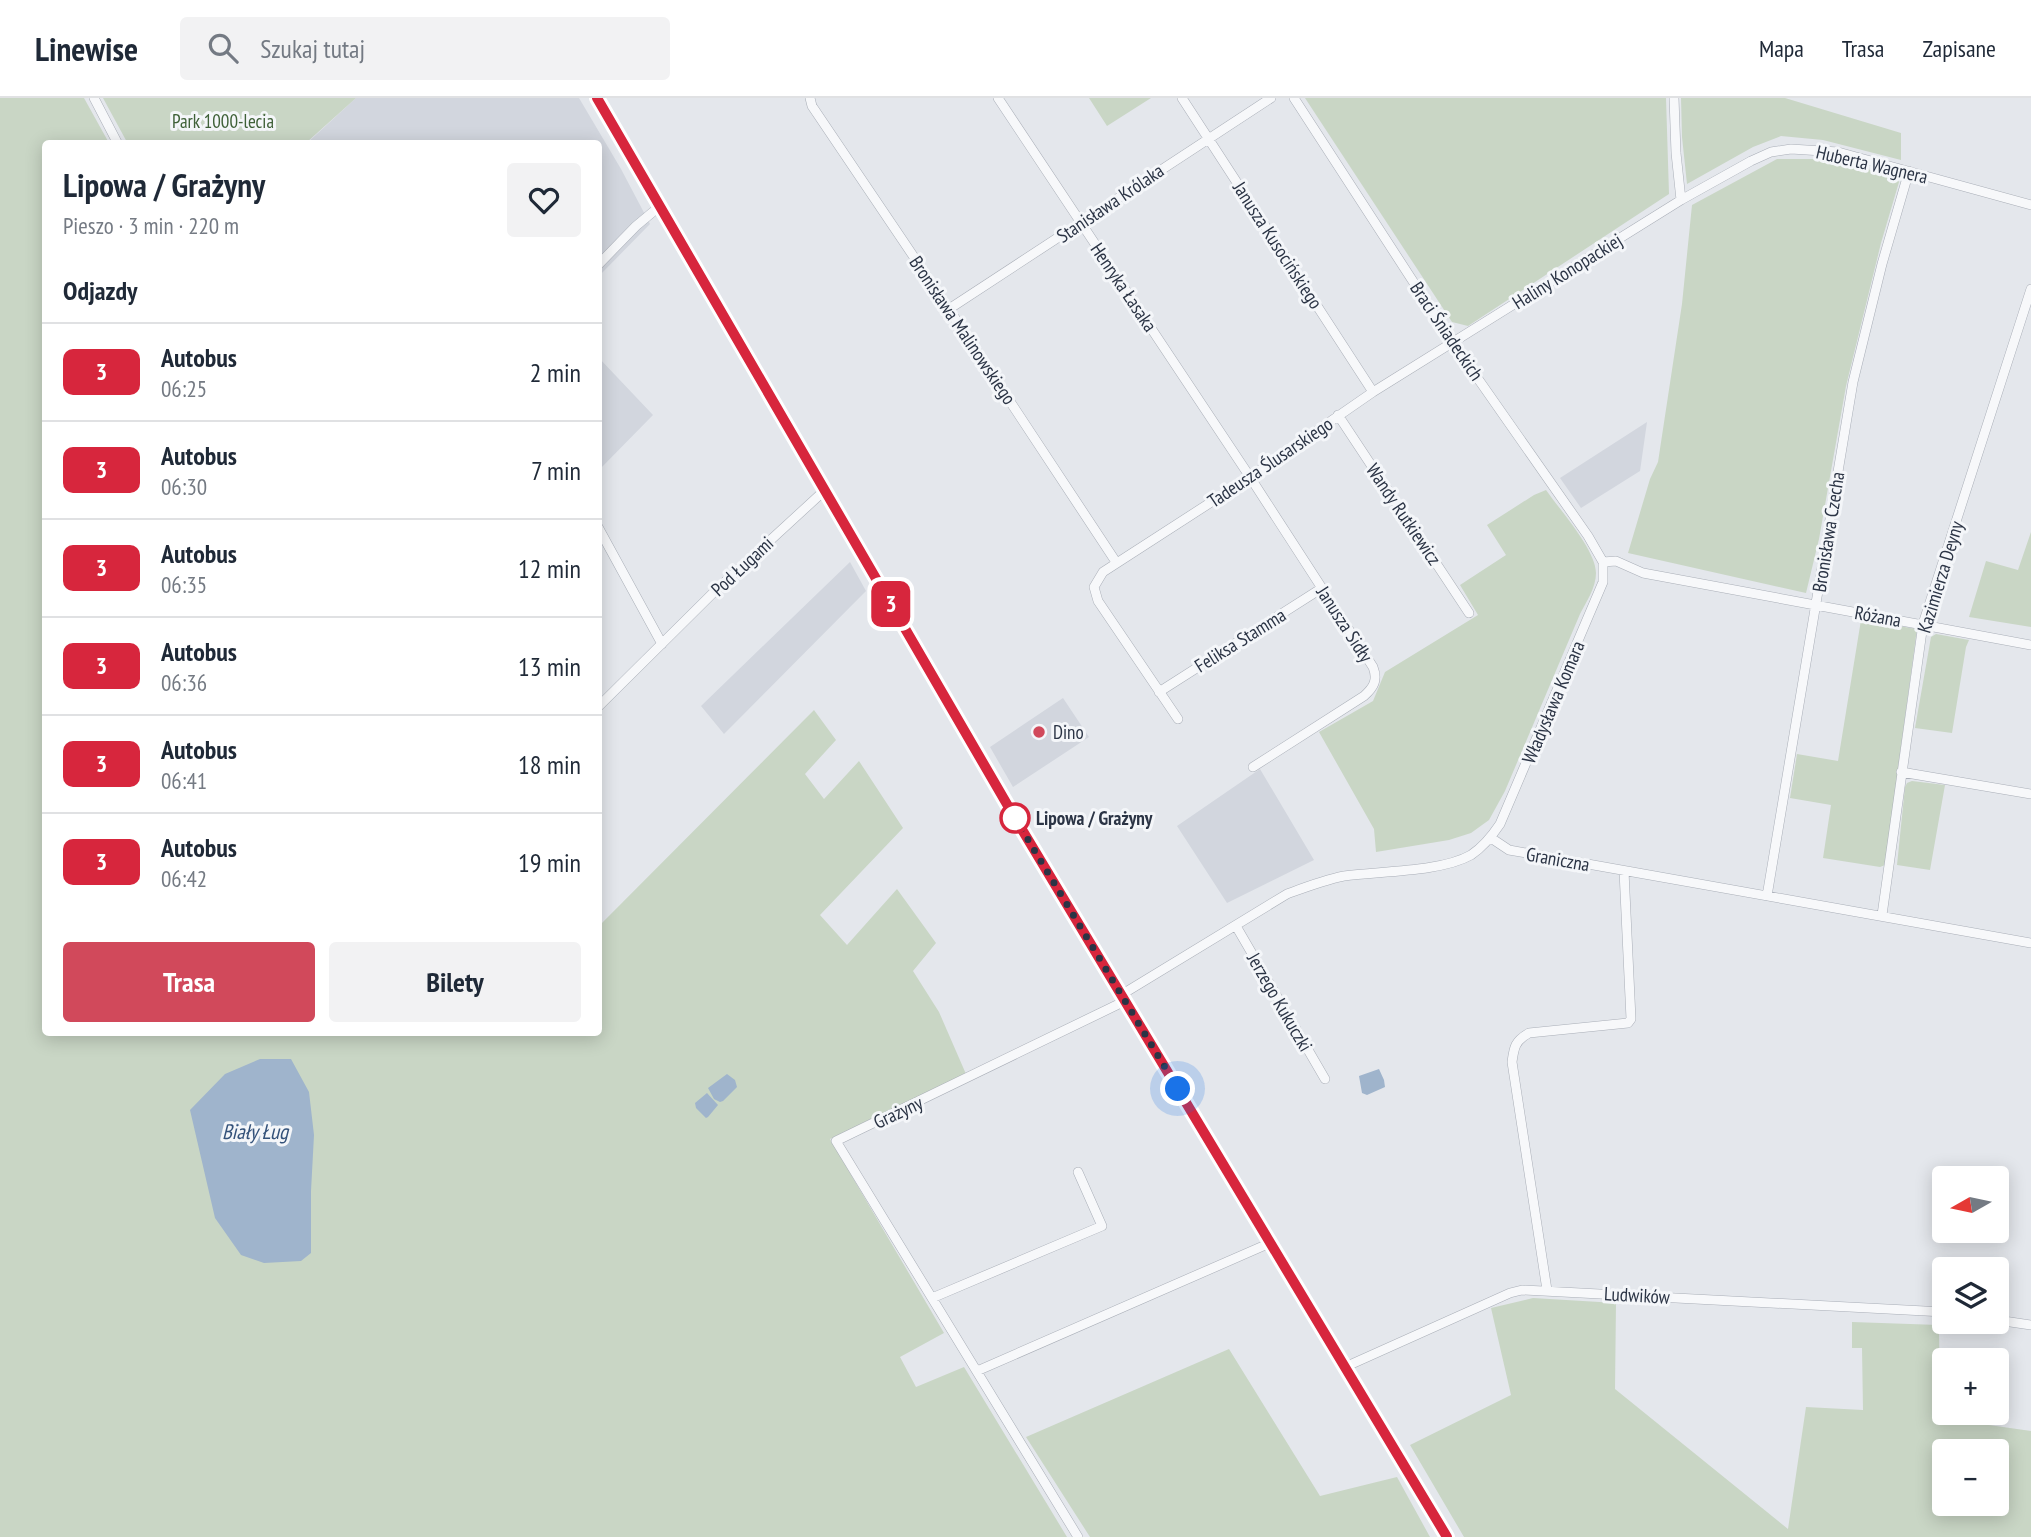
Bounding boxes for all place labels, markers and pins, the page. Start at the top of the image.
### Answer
place label: Dino [1053,720,1084,744]
marker: Dino [1031,724,1047,740]
marker: Lipowa / Grażyny [1000,803,1030,833]
place label: Lipowa / Grażyny [1036,806,1153,830]

